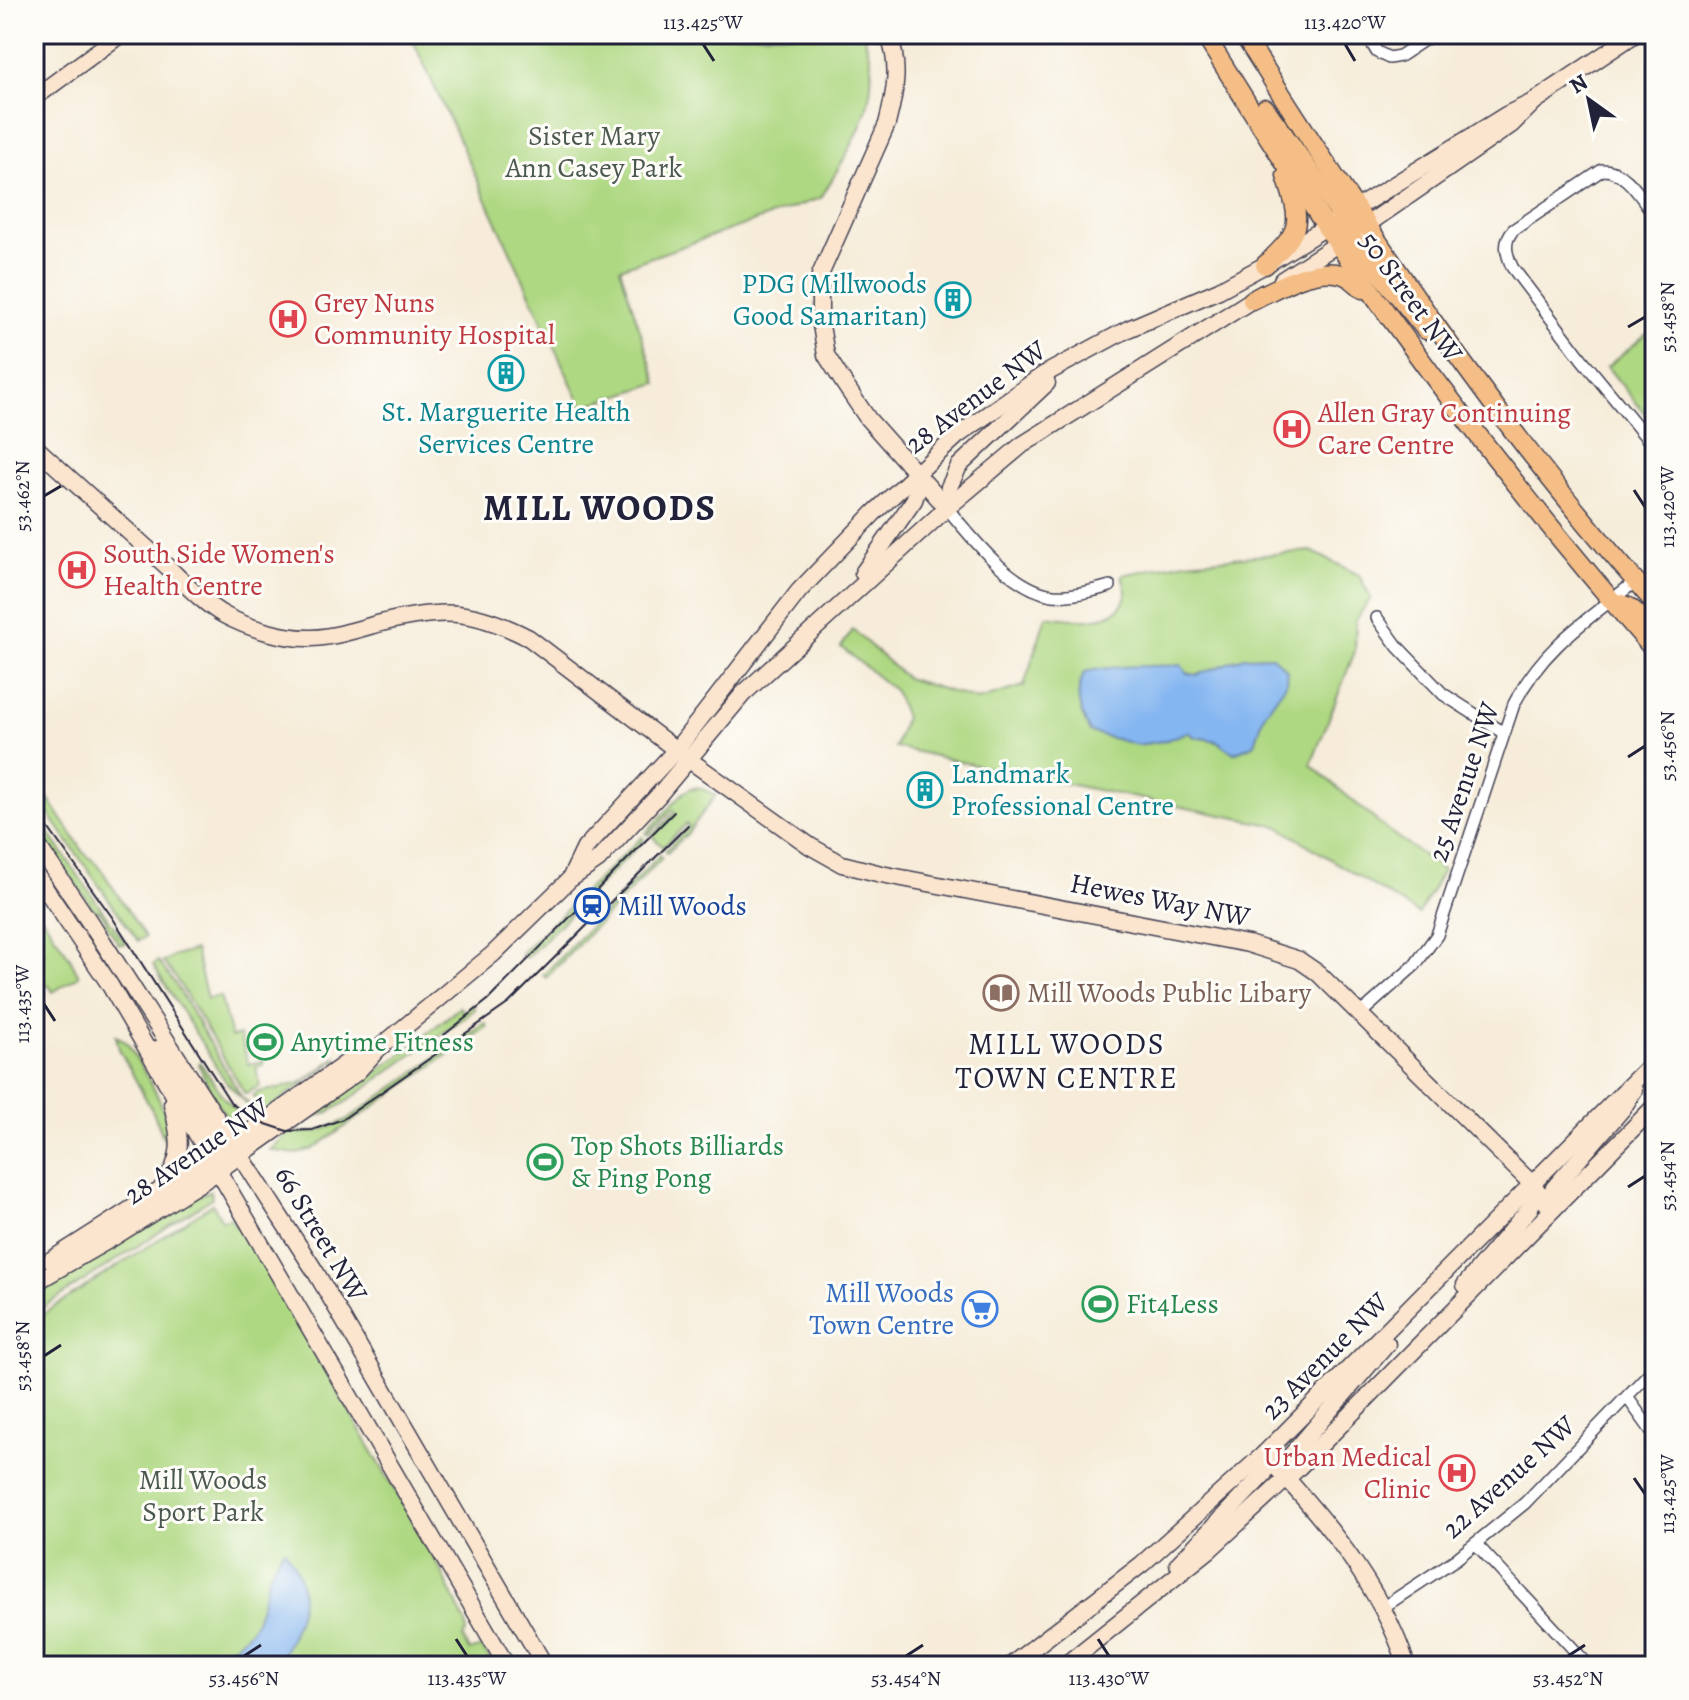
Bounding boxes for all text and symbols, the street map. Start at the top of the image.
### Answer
text: 113.425°W [663,9,743,36]
text: 113.420°W [1304,9,1386,36]
north arrow [1549,60,1629,140]
text: N [1564,67,1594,101]
park label: Sister Mary Ann Casey Park [505,117,683,187]
street label: 50 Street NW [1351,224,1472,371]
place label: PDG (Millwoods Good Samaritan) [733,265,927,335]
building icon: PDG (Millwoods Good Samaritan) [934,281,972,319]
text: 53.458°N [1654,282,1681,352]
place label: Grey Nuns Community Hospital [314,284,555,354]
hospital icon: Grey Nuns Community Hospital [269,300,307,338]
street label: 28 Avenue NW [898,331,1055,463]
building icon: St. Marguerite Health Services Centre [487,354,525,392]
place label: St. Marguerite Health Services Centre [381,393,631,463]
place label: Allen Gray Continuing Care Centre [1317,394,1571,464]
hospital icon: Allen Gray Continuing Care Centre [1273,410,1311,448]
text: 53.462°N [9,460,36,532]
text: 113.420°W [1654,466,1681,548]
district label: MILL WOODS [483,483,717,532]
place label: South Side Women's Health Centre [103,535,335,605]
hospital icon: South Side Women's Health Centre [58,551,96,589]
street label: 25 Avenue NW [1419,696,1509,867]
text: 53.456°N [1654,711,1681,781]
place label: Landmark Professional Centre [951,755,1174,825]
building icon: Landmark Professional Centre [906,771,944,809]
street label: Hewes Way NW [1067,864,1254,936]
station icon: Mill Woods [573,887,611,925]
place label: Mill Woods [618,887,747,925]
text: 113.435°W [9,964,36,1043]
library icon: Mill Woods Public Libary [982,974,1020,1012]
place label: Mill Woods Public Libary [1027,974,1312,1012]
sports icon: Anytime Fitness [246,1023,284,1061]
place label: Anytime Fitness [290,1023,474,1061]
district label: MILL WOODS TOWN CENTRE [955,1024,1179,1098]
street label: 28 Avenue NW [117,1088,278,1214]
place label: Top Shots Billiards & Ping Pong [571,1127,784,1197]
text: 53.454°N [1654,1141,1681,1211]
sports icon: Top Shots Billiards & Ping Pong [526,1143,564,1181]
street label: 66 Street NW [266,1159,377,1310]
place label: Mill Woods Town Centre [809,1274,954,1344]
street label: 23 Avenue NW [1253,1283,1398,1428]
sports icon: Fit4Less [1081,1285,1119,1323]
place label: Fit4Less [1126,1285,1219,1323]
supermarket icon: Mill Woods Town Centre [961,1290,999,1328]
text: 53.458°N [9,1321,36,1391]
street label: 22 Avenue NW [1434,1406,1585,1547]
place label: Urban Medical Clinic [1264,1438,1431,1508]
hospital icon: Urban Medical Clinic [1438,1454,1476,1492]
text: 113.425°W [1654,1454,1681,1534]
park label: Mill Woods Sport Park [139,1461,267,1531]
text: 53.456°N [209,1665,279,1692]
text: 113.435°W [428,1665,507,1692]
text: 53.454°N [871,1665,941,1692]
text: 113.430°W [1069,1665,1150,1692]
text: 53.452°N [1533,1665,1603,1692]

